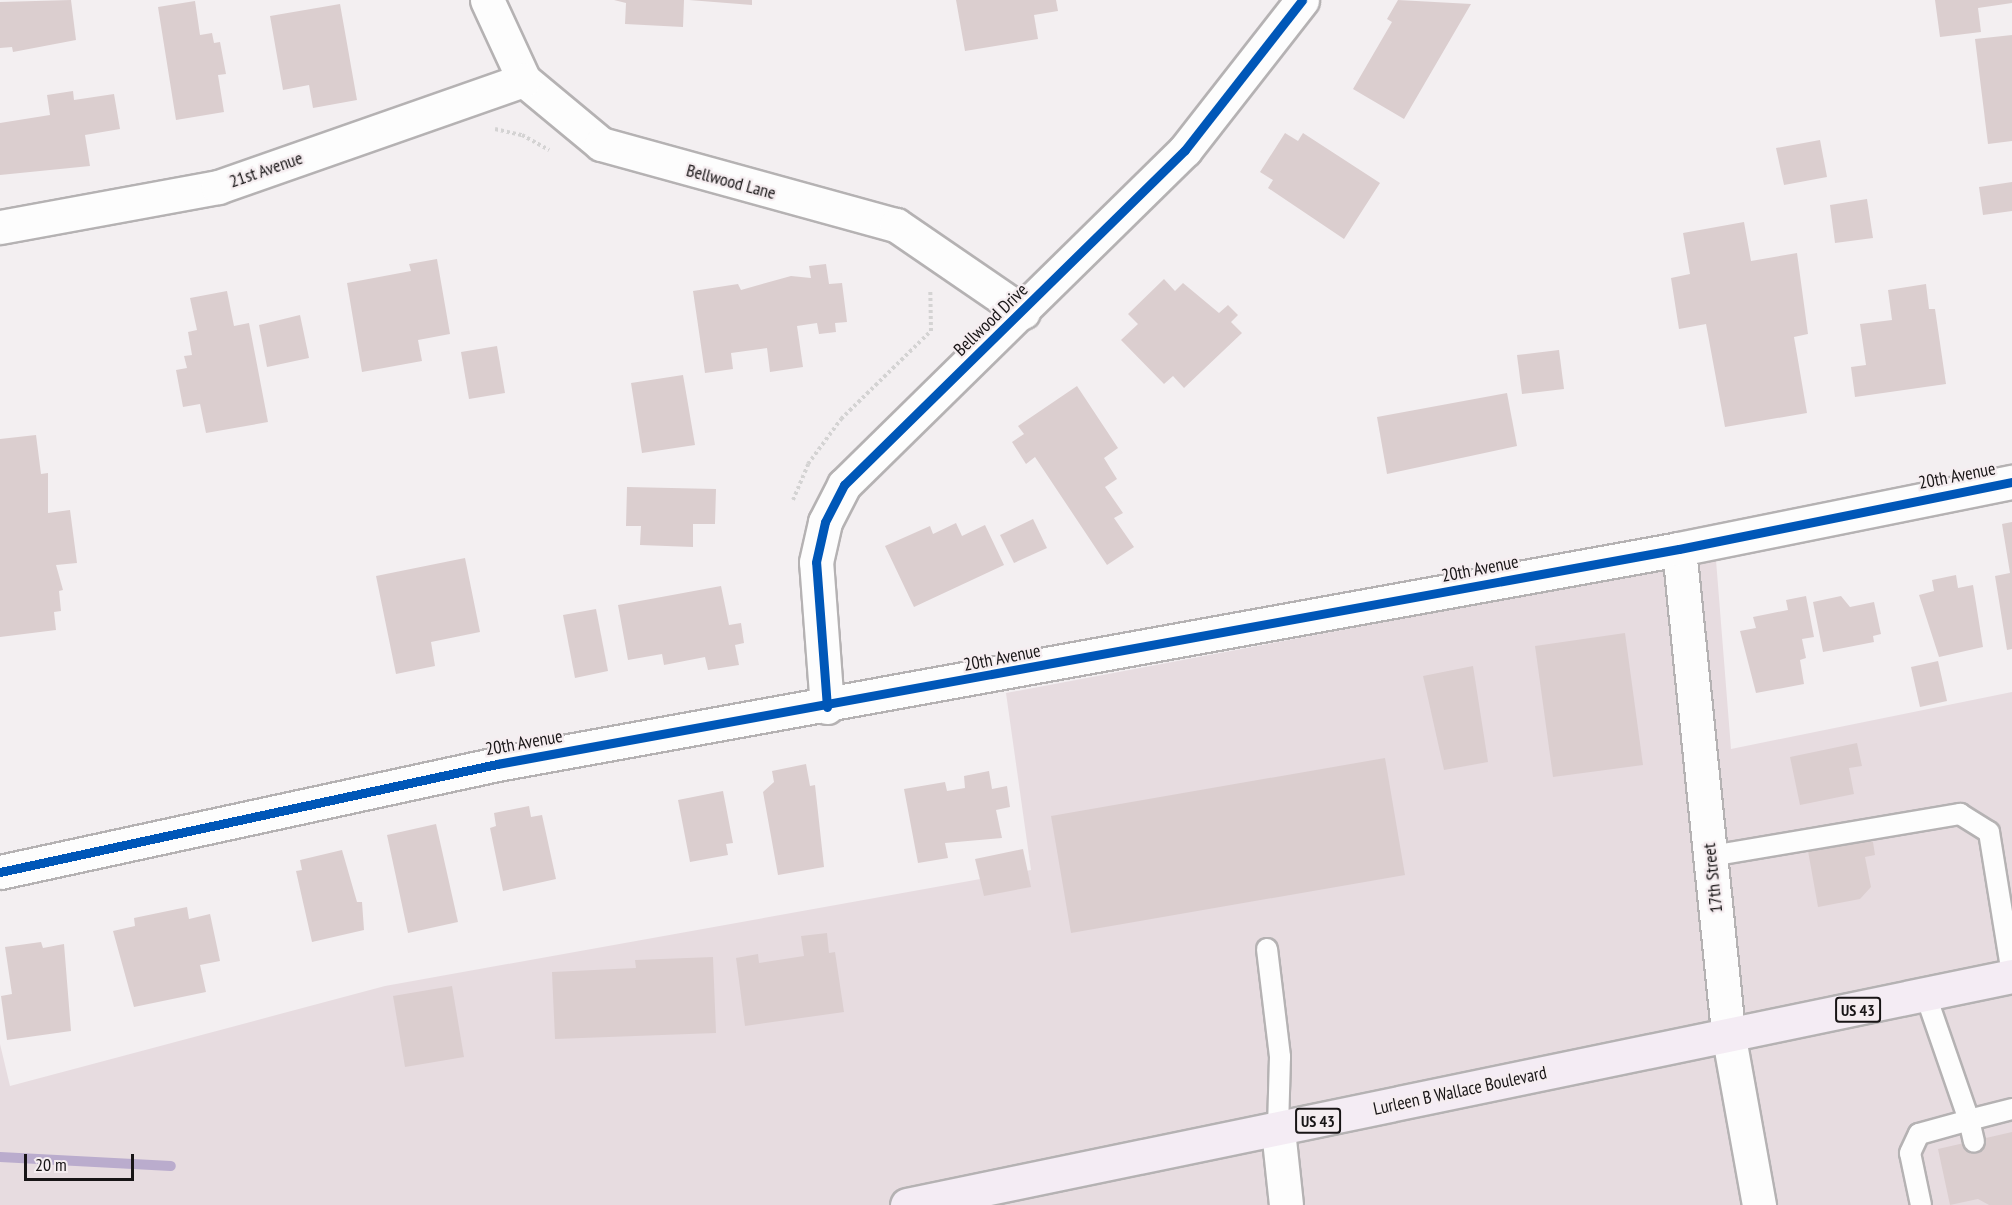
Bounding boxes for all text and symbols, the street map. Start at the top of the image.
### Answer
street label: 21st Avenue [226,147,306,193]
street label: Bellwood Lane [684,160,778,204]
street label: Bellwood Drive [949,279,1033,361]
street label: 20th Avenue [1916,458,1998,494]
street label: 20th Avenue [1439,551,1521,587]
street label: 20th Avenue [961,640,1043,676]
street label: 20th Avenue [484,726,564,760]
street label: 17th Street [1699,842,1727,914]
road number: US 43 [1834,997,1882,1023]
street label: Lurleen B Wallace Boulevard [1371,1062,1549,1120]
road number: US 43 [1294,1108,1342,1134]
scale bar [27,1142,136,1180]
text: 20 m [35,1153,67,1176]

